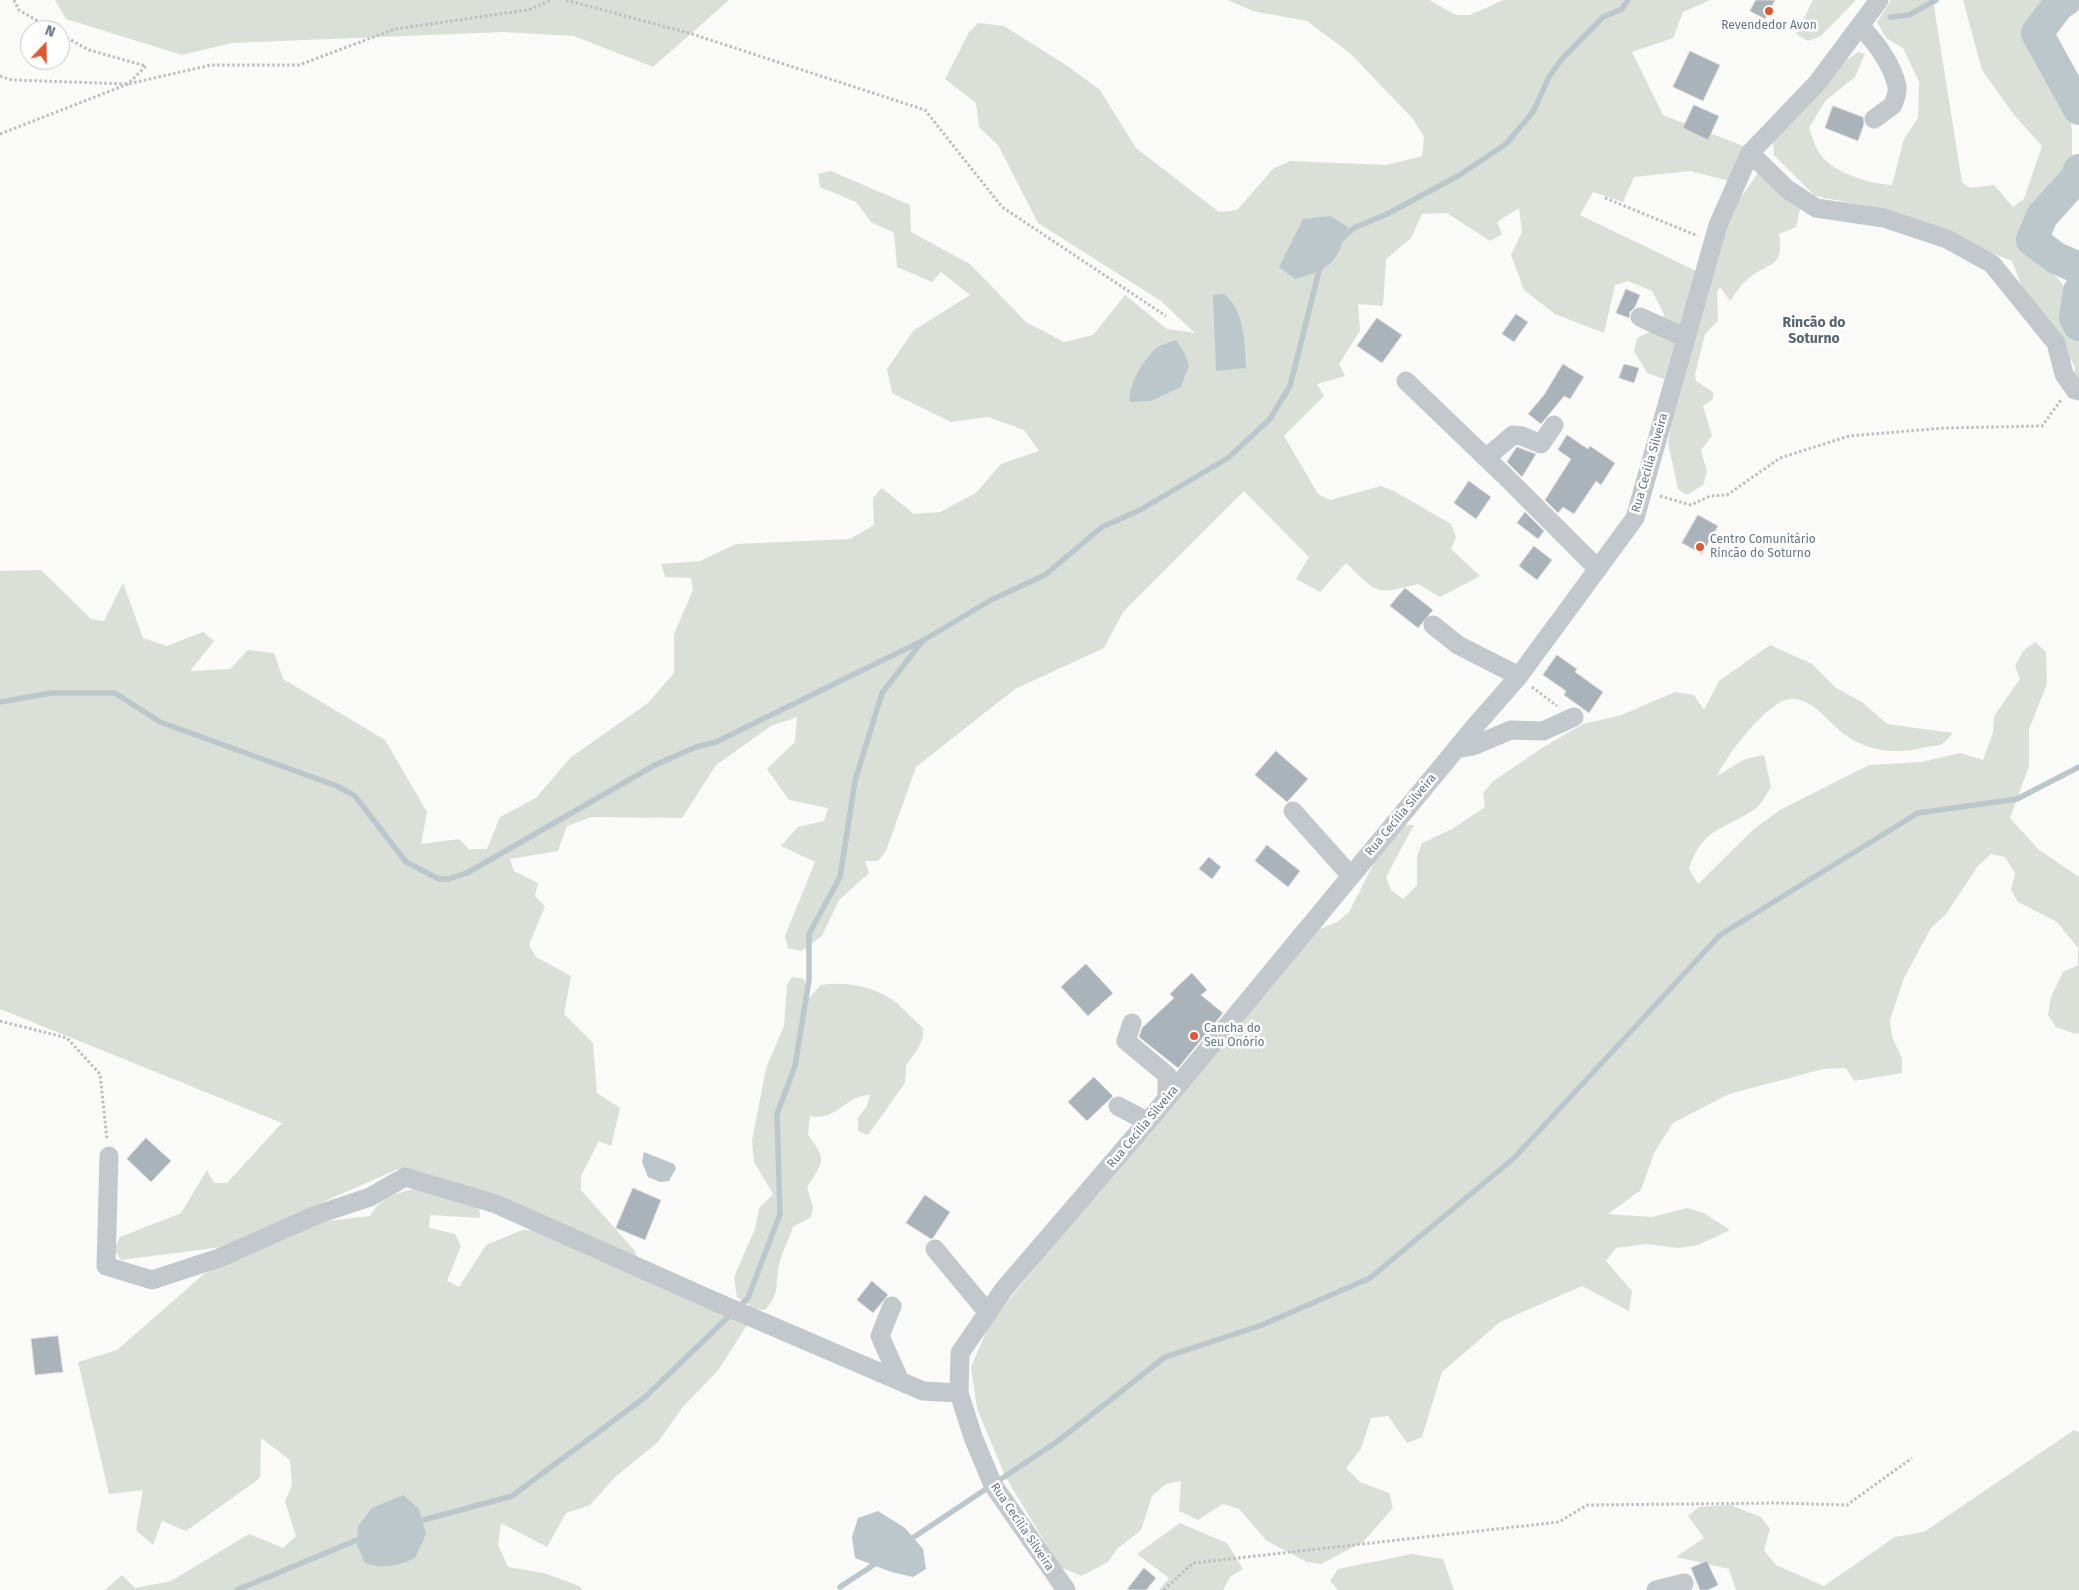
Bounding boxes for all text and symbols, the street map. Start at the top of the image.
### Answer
marker: Revendedor Avon [1763,5,1775,17]
place label: Revendedor Avon [1721,19,1817,33]
north arrow [20,20,70,70]
text: N [43,22,58,41]
district label: Rincão do Soturno [1783,315,1845,348]
street label: Rua Cecília Silveira [1629,412,1671,514]
place label: Centro Comunitário Rincão do Soturno [1710,533,1816,561]
marker: Centro Comunitário Rincão do Soturno [1694,541,1706,553]
street label: Rua Cecília Silveira [1362,771,1440,859]
place label: Cancha do Seu Onório [1204,1022,1265,1050]
marker: Cancha do Seu Onório [1188,1030,1200,1042]
street label: Rua Cecília Silveira [1104,1083,1182,1171]
street label: Rua Cecília Silveira [987,1480,1057,1574]

